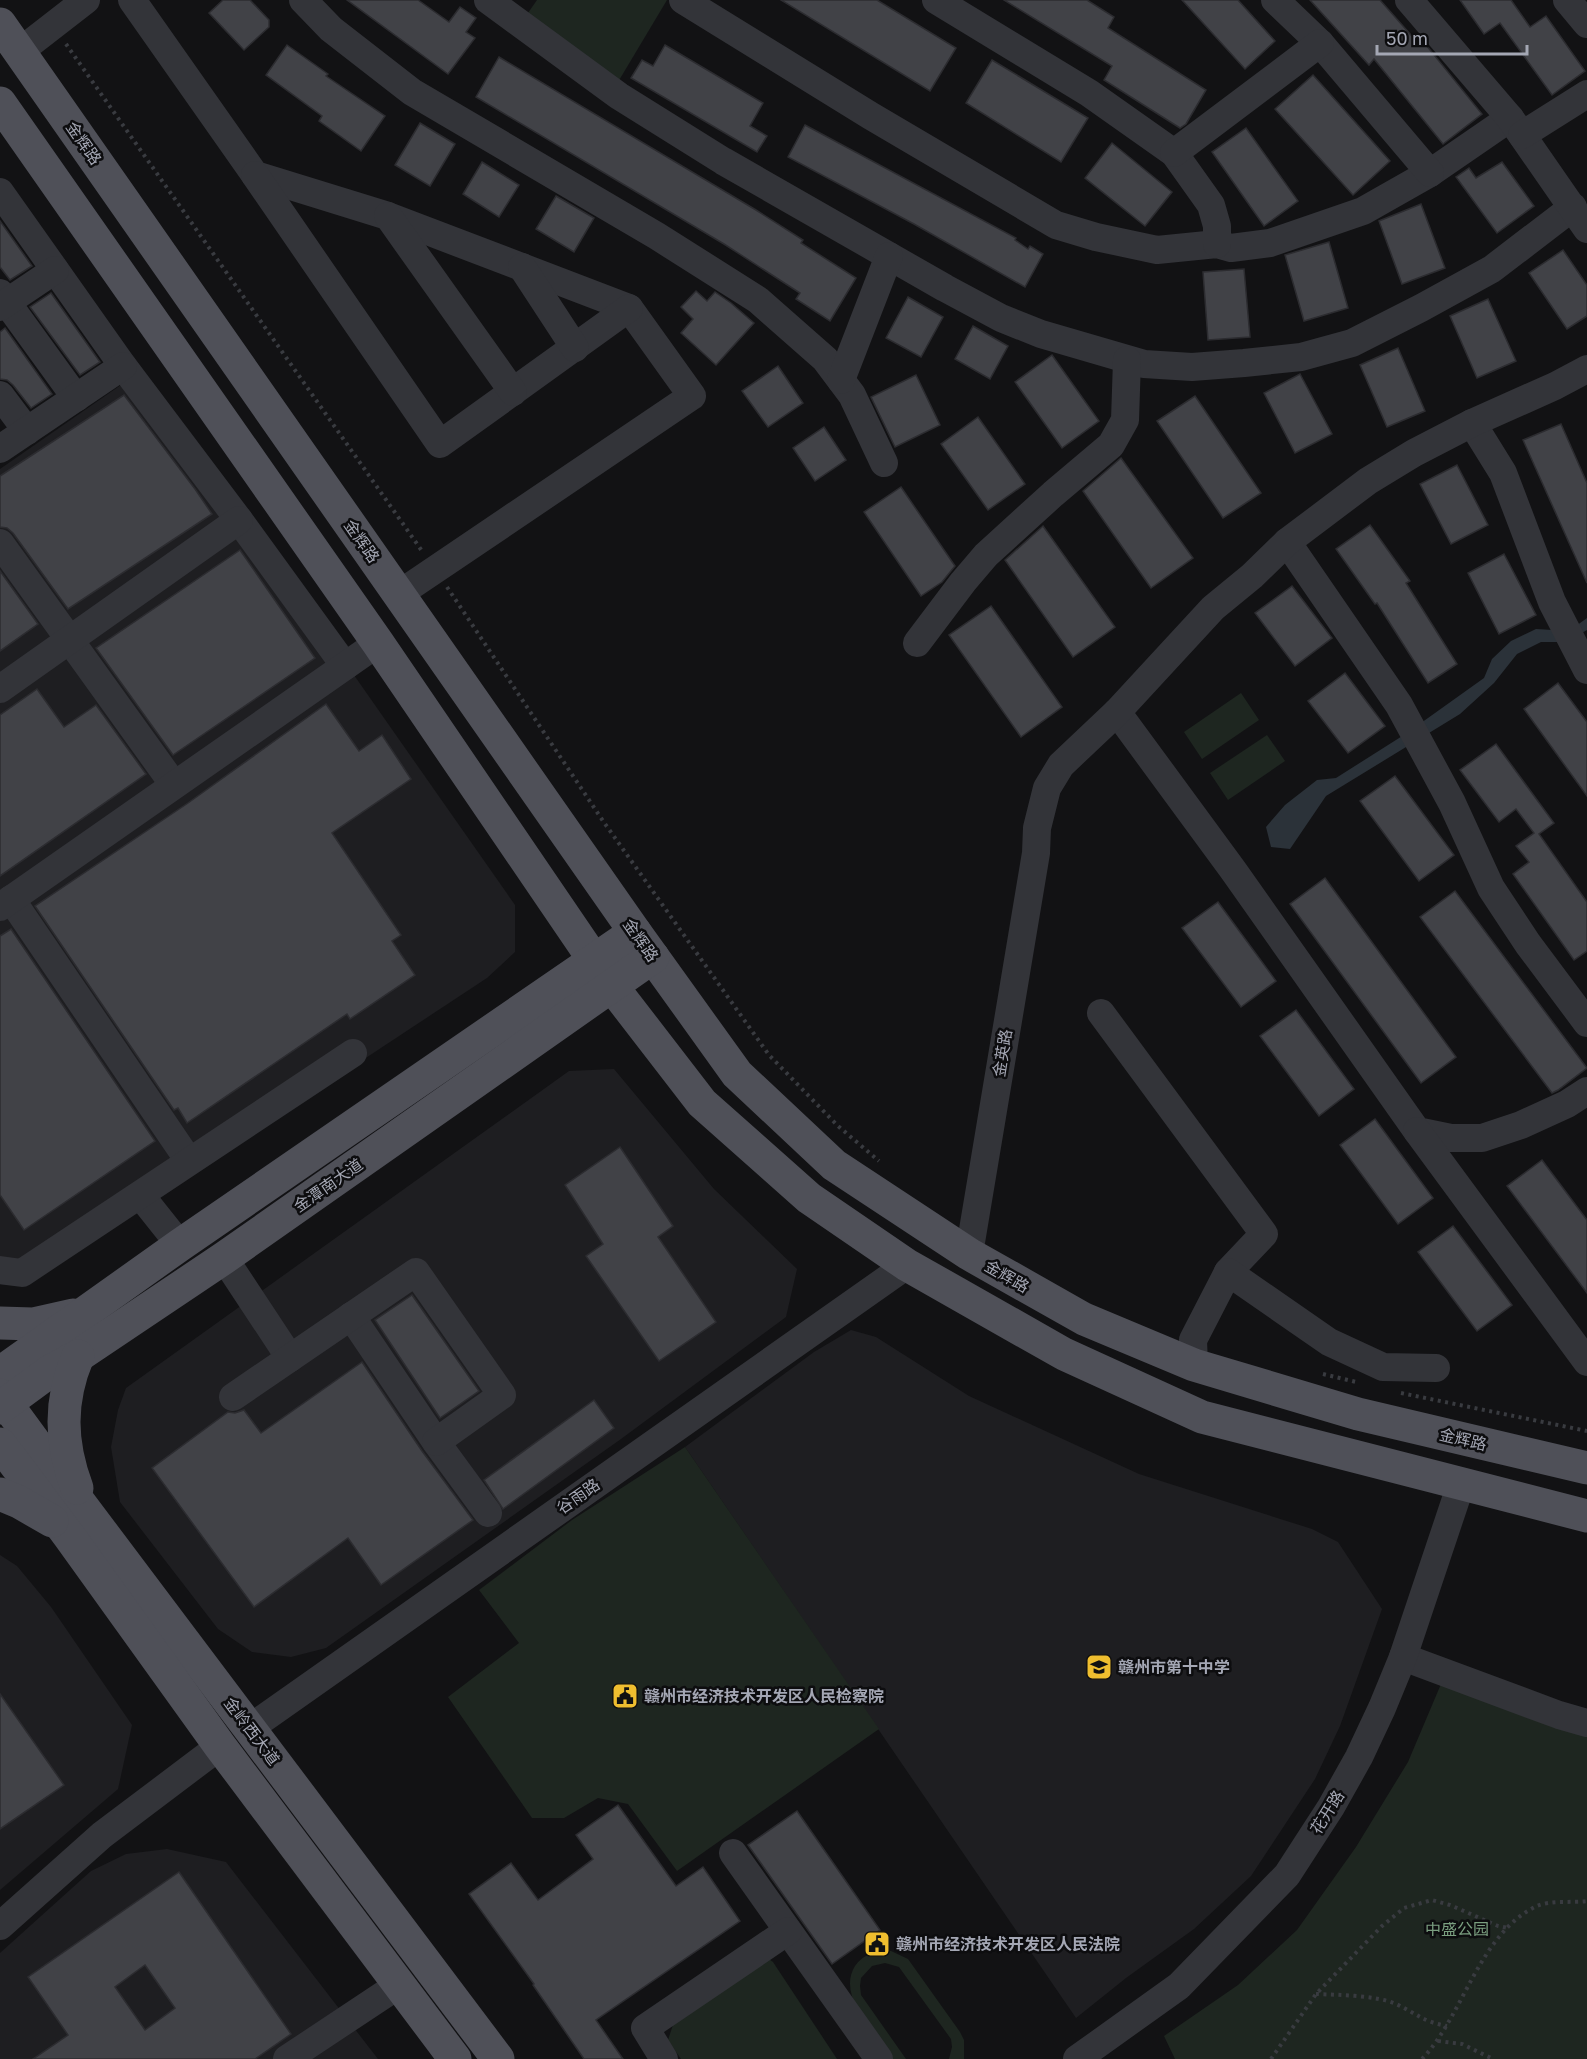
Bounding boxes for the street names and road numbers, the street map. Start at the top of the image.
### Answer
street label: 金辉路 [62,118,106,168]
street label: 金辉路 [340,516,384,566]
street label: 金辉路 [619,915,663,965]
street label: 金英路 [988,1028,1016,1078]
street label: 金潭南大道 [289,1154,367,1216]
street label: 金辉路 [981,1255,1033,1297]
street label: 金辉路 [1437,1424,1489,1454]
street label: 谷雨路 [553,1474,603,1518]
street label: 金岭西大道 [220,1693,284,1769]
street label: 花开路 [1306,1786,1348,1838]

